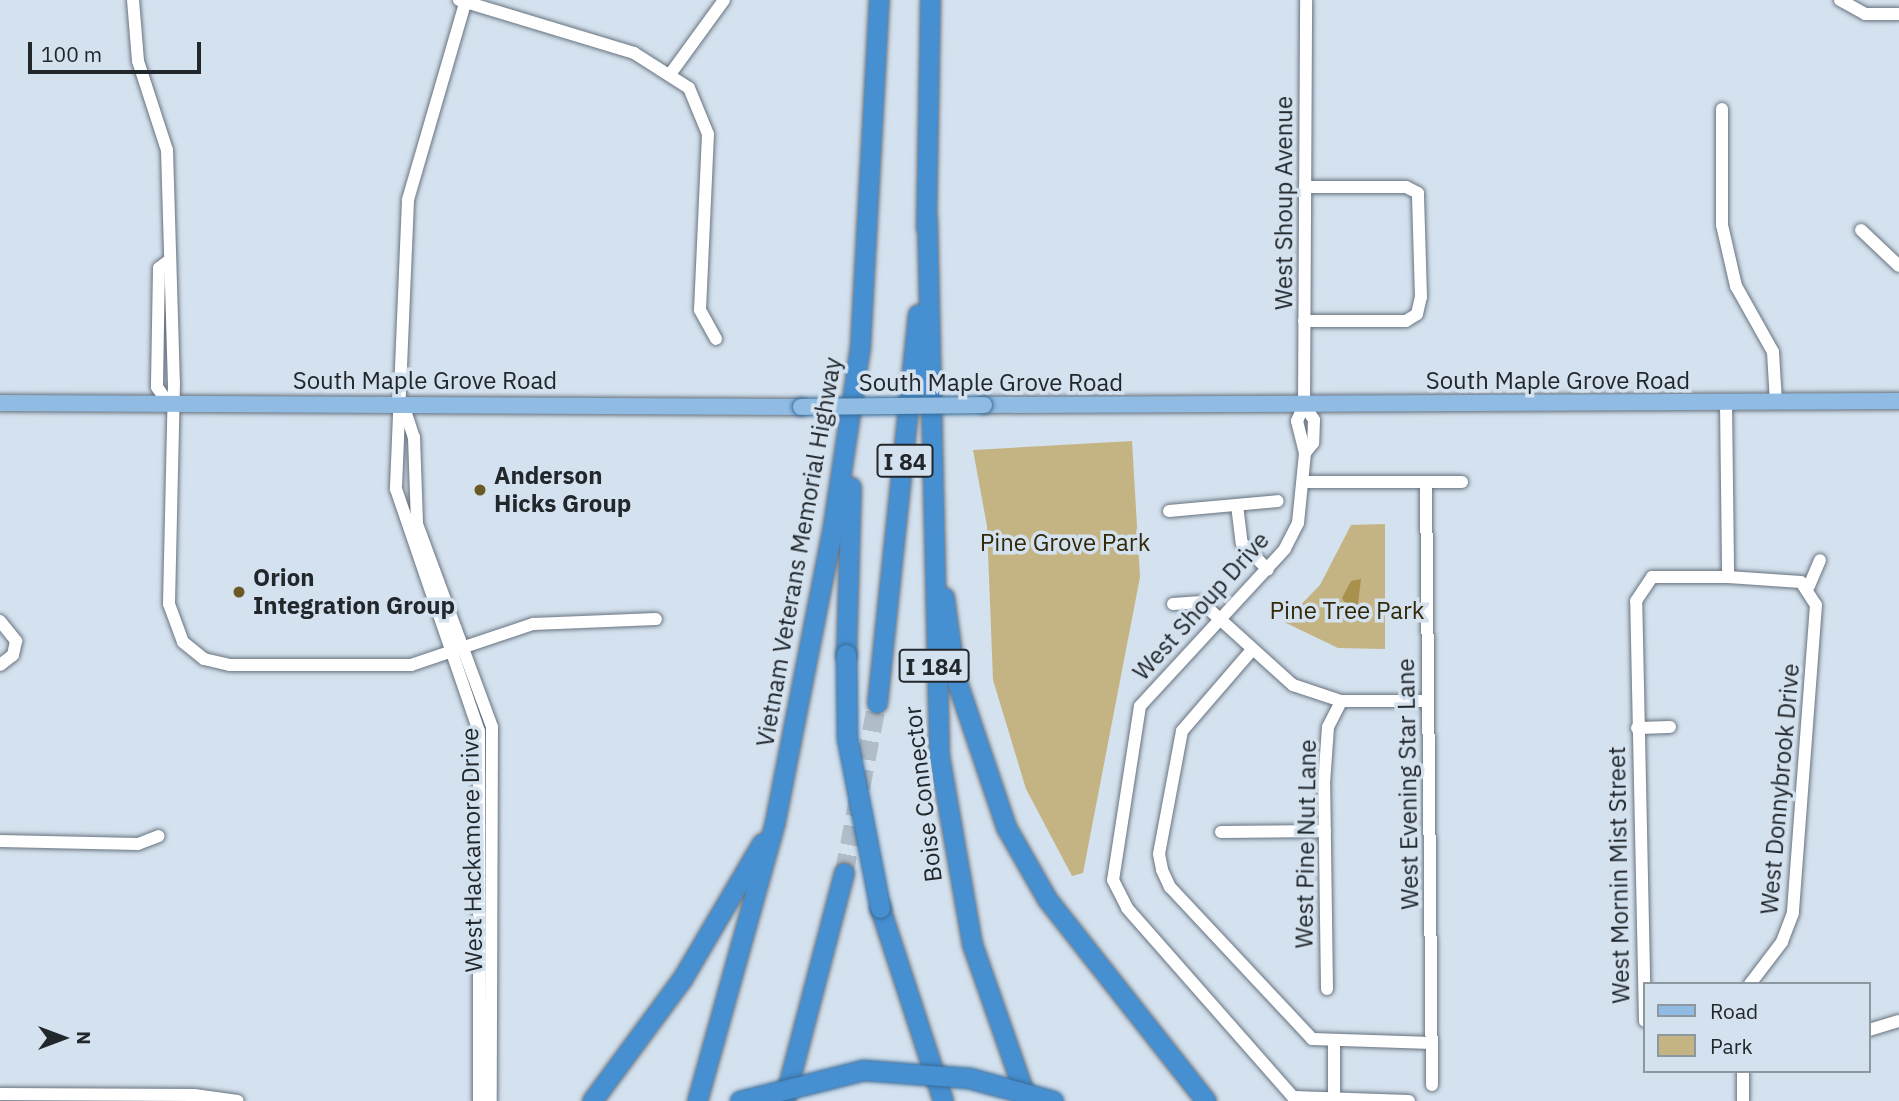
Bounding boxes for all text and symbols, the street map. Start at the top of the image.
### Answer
scale bar [32,28,205,72]
text: 100 m [41,40,102,68]
street label: West Shoup Avenue [1270,96,1298,310]
street label: Vietnam Veterans Memorial Highway [750,355,848,749]
street label: South Maple Grove Road [293,367,557,395]
street label: South Maple Grove Road [1426,367,1690,395]
street label: South Maple Grove Road [859,369,1123,397]
road number: I 84 [875,442,935,481]
place label: Anderson Hicks Group [494,462,631,518]
marker: Anderson Hicks Group [472,482,488,498]
street label: West Shoup Drive [1127,526,1275,686]
park label: Pine Grove Park [980,529,1150,557]
place label: Orion Integration Group [253,564,455,620]
marker: Orion Integration Group [231,584,247,600]
park label: Pine Tree Park [1270,597,1424,625]
road number: I 184 [897,646,971,686]
street label: West Evening Star Lane [1391,658,1425,910]
street label: West Donnybrook Drive [1755,662,1805,916]
street label: Boise Connector [898,704,948,884]
street label: West Hackamore Drive [455,727,489,973]
street label: West Pine Nut Lane [1290,739,1322,949]
street label: West Mornin Mist Street [1602,746,1636,1004]
legend [1644,982,1871,1073]
text: Road [1710,997,1758,1025]
north arrow [28,1003,98,1073]
text: N [72,1031,96,1045]
text: Park [1710,1032,1753,1060]

